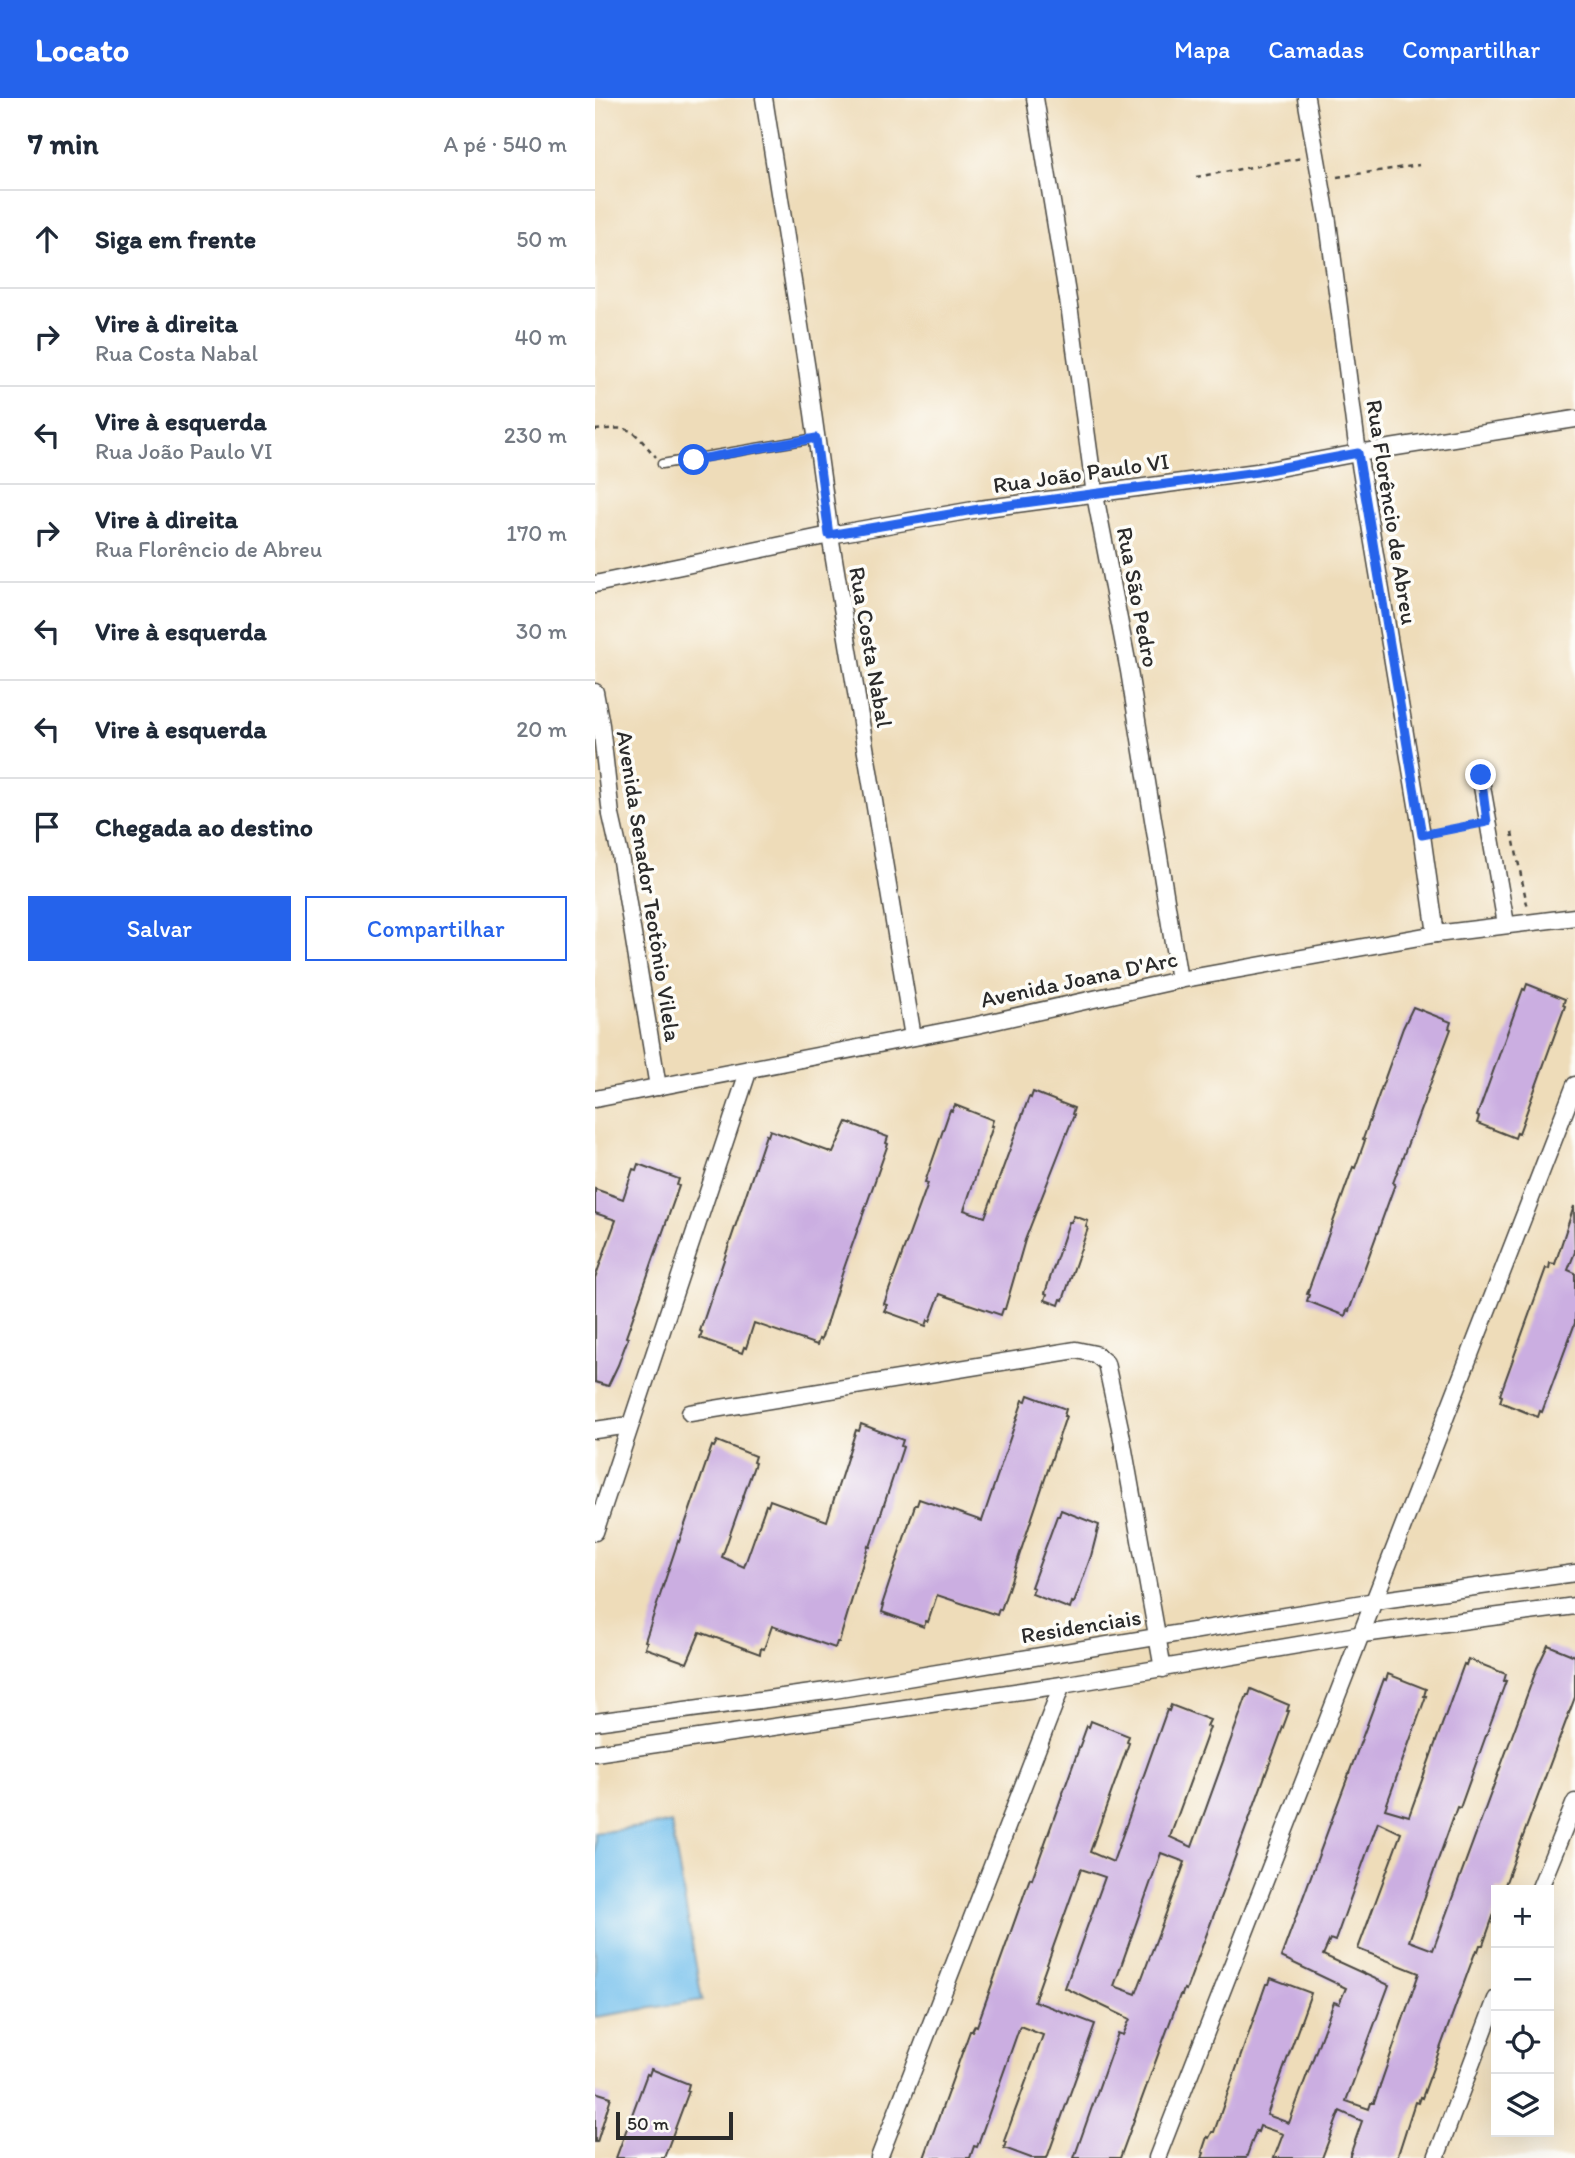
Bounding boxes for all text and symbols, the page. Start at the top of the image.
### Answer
text: Locato [35,30,129,69]
text: Mapa [1174,35,1230,64]
text: Camadas [1268,35,1364,64]
text: Compartilhar [1402,35,1540,64]
text: 7 min [28,125,99,162]
text: A pé · 540 m [444,130,567,158]
icon: ahead [28,220,66,258]
text: Siga em frente [95,223,256,255]
text: 50 m [516,225,567,253]
text: Vire à direita [95,307,238,339]
icon: right [28,318,66,356]
text: 40 m [514,323,567,351]
text: Rua Costa Nabal [95,339,258,367]
street label: Rua Florêncio de Abreu [1360,398,1424,627]
text: Vire à esquerda [95,405,267,437]
icon: left [28,416,66,454]
text: 230 m [504,421,567,449]
text: Rua João Paulo VI [95,437,272,465]
route start [678,444,709,475]
street label: Rua João Paulo VI [991,447,1171,499]
text: Vire à direita [95,503,238,535]
icon: right [28,514,66,552]
text: 170 m [506,519,567,547]
street label: Rua São Pedro [1111,524,1165,670]
text: Rua Florêncio de Abreu [95,535,322,563]
street label: Rua Costa Nabal [843,564,899,730]
icon: left [28,612,66,650]
text: Vire à esquerda [95,615,267,647]
text: 30 m [516,617,567,645]
icon: left [28,710,66,748]
text: Vire à esquerda [95,713,267,745]
text: 20 m [516,715,567,743]
street label: Avenida Senador Teotônio Vilela [611,728,687,1044]
route end [1465,759,1496,790]
icon: arrive [28,808,66,846]
text: Chegada ao destino [95,811,313,843]
button: Salvar [28,896,291,961]
button: Compartilhar [305,896,567,961]
street label: Avenida Joana D'Arc [978,944,1180,1014]
street label: Residenciais [1019,1603,1143,1649]
map controls [1491,1885,1554,2137]
button: + [1491,1885,1554,1948]
button: − [1491,1948,1554,2011]
button: locate [1491,2011,1554,2074]
button: layers [1491,2074,1554,2137]
scale bar [616,2109,733,2141]
text: 50 m [627,2112,669,2135]

